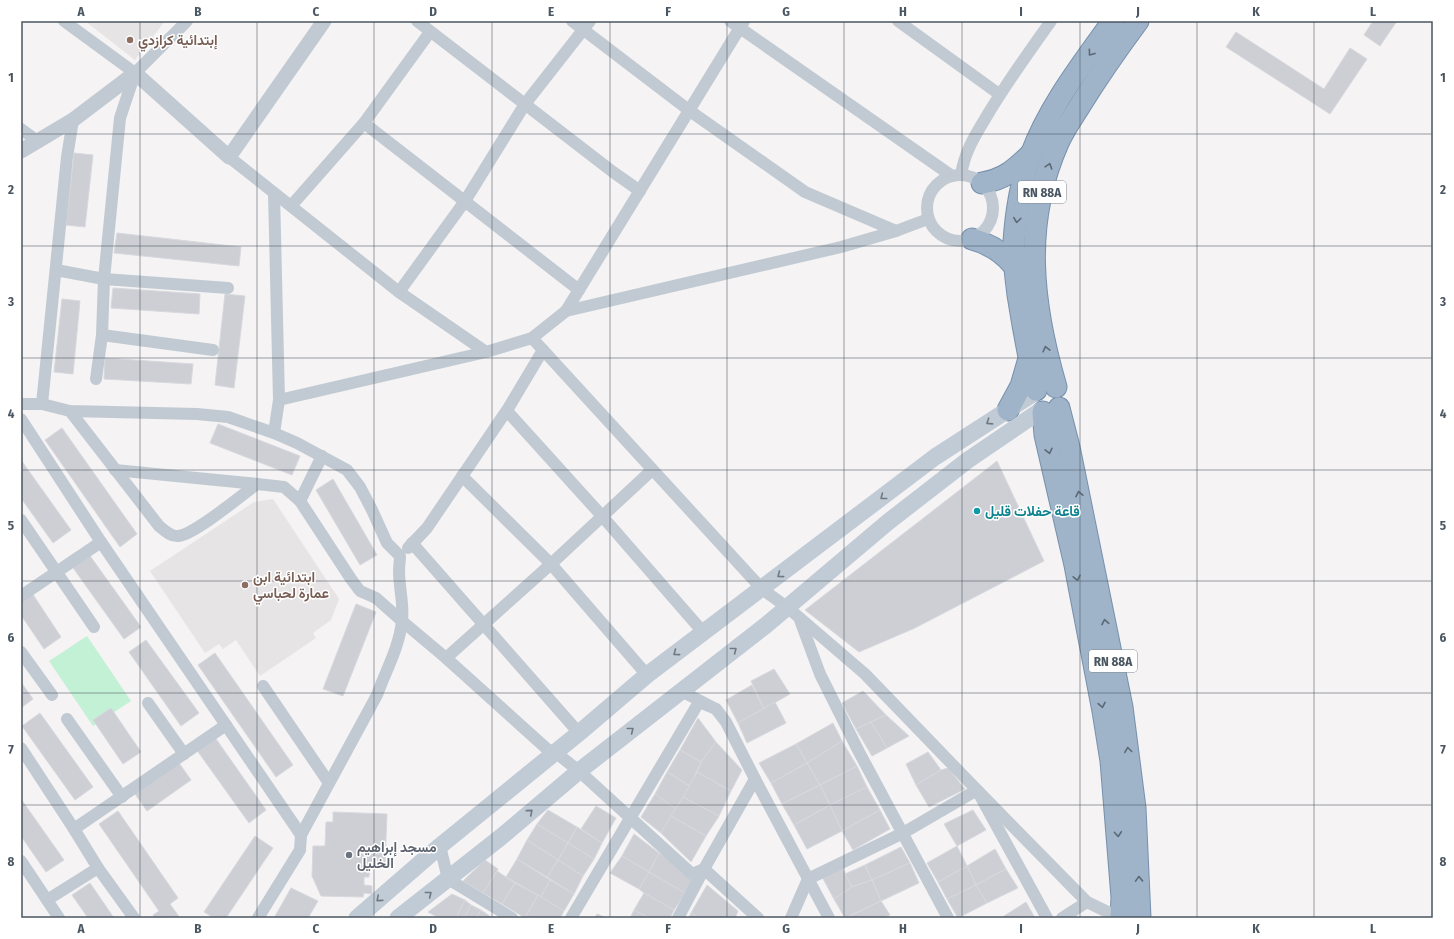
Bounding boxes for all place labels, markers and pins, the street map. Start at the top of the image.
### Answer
place label: إبتدائية كرازدي [138,32,218,52]
marker: إبتدائية كرازدي [125,35,135,45]
place label: قاعة حفلات قليل [985,503,1080,520]
marker: قاعة حفلات قليل [972,506,982,516]
place label: ابتدائية ابن عمارة لحباسي [253,569,329,605]
marker: ابتدائية ابن عمارة لحباسي [240,580,250,590]
place label: مسجد إبراهيم الخليل [357,839,437,872]
marker: مسجد إبراهيم الخليل [344,850,354,860]

